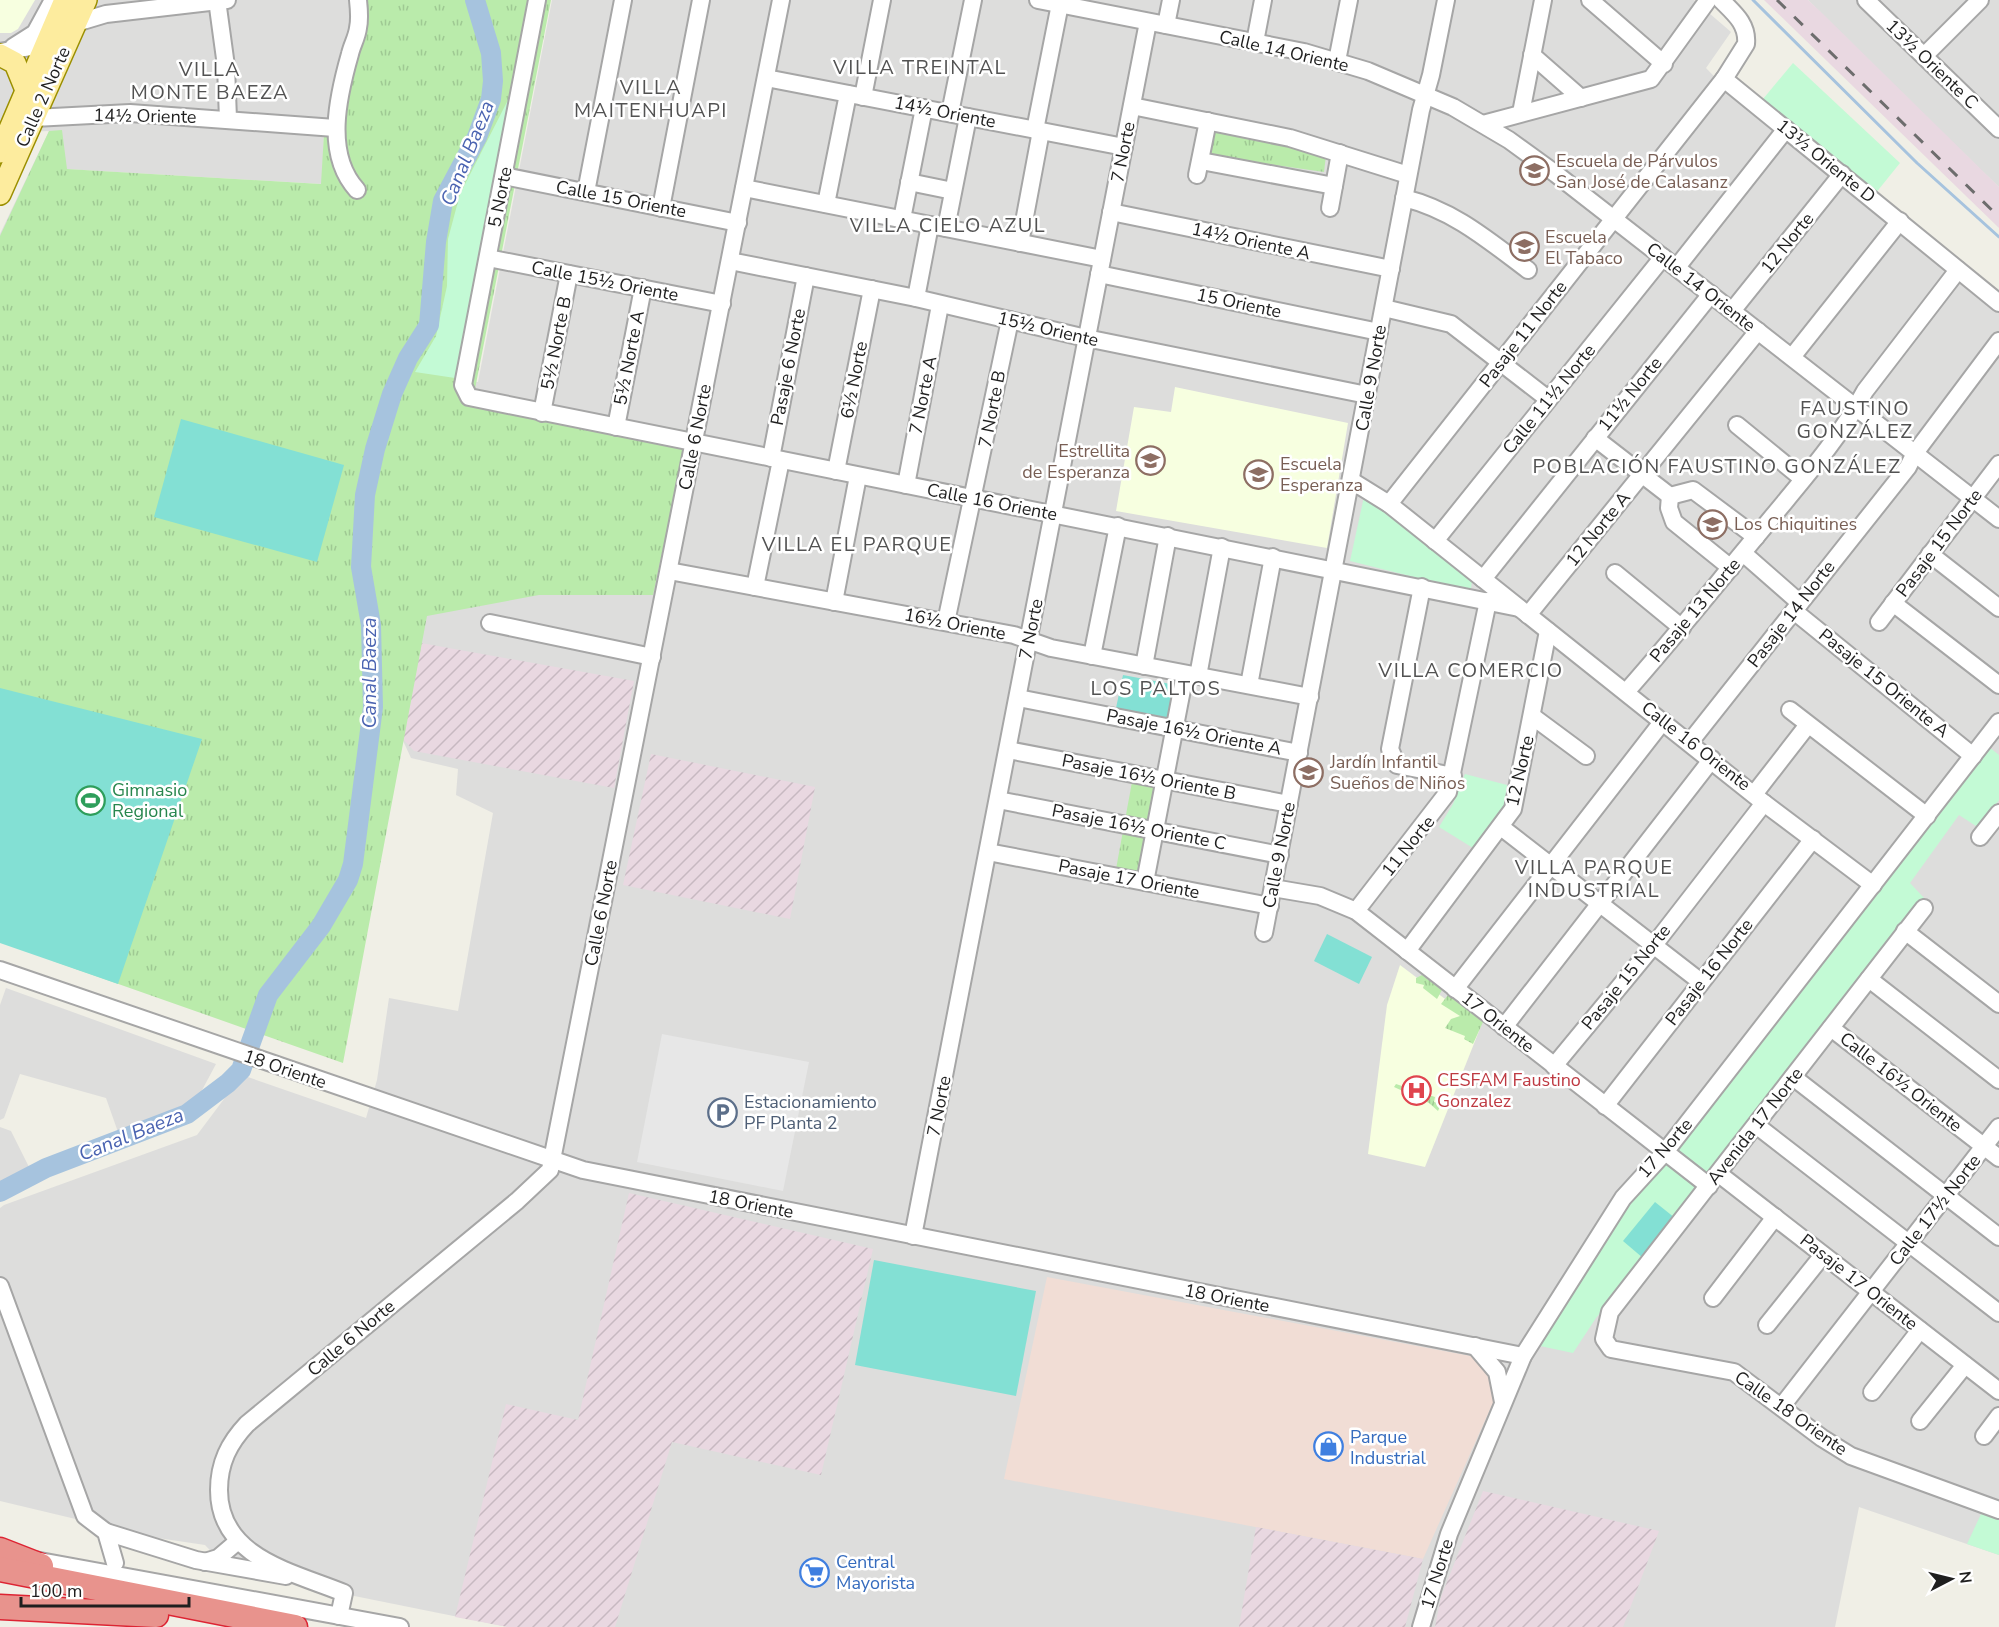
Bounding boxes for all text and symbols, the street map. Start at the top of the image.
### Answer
street label: 13½ Oriente C [1881,14,1983,114]
street label: Calle 14 Oriente [1217,24,1351,78]
street label: Calle 2 Norte [10,43,76,151]
district label: VILLA TREINTAL [832,54,1007,81]
district label: VILLA MONTE BAEZA [131,56,289,106]
district label: VILLA MAITENHUAPI [574,74,728,124]
street label: 14½ Oriente [892,90,998,134]
water label: Canal Baeza [434,97,501,210]
street label: 14½ Oriente [93,103,197,129]
street label: 13½ Oriente D [1771,114,1881,208]
street label: 7 Norte [1105,120,1141,184]
place label: Escuela de Párvulos San José de Calasanz [1556,149,1728,194]
school or university icon: Escuela de Párvulos San José de Calasanz [1519,155,1551,187]
street label: 5 Norte [482,165,518,229]
street label: Calle 15 Oriente [554,175,688,223]
street label: 12 Norte [1755,207,1819,279]
district label: VILLA CIELO AZUL [849,212,1046,239]
street label: 14½ Oriente A [1189,217,1313,265]
place label: Escuela El Tabaco [1545,225,1623,270]
school or university icon: Escuela El Tabaco [1508,231,1540,263]
street label: Calle 14 Oriente [1641,237,1761,337]
street label: Calle 15½ Oriente [529,255,681,307]
street label: Pasaje 11 Norte [1474,276,1572,392]
street label: 15 Oriente [1194,282,1284,324]
street label: 5½ Norte B [535,294,577,392]
street label: Pasaje 6 Norte [765,306,811,428]
street label: 15½ Oriente [995,306,1101,352]
street label: 5½ Norte A [608,309,650,407]
street label: Calle 9 Norte [1350,323,1392,433]
street label: 6½ Norte [835,339,873,421]
street label: Calle 11½ Norte [1497,339,1601,459]
street label: 11½ Norte [1593,352,1667,436]
street label: 7 Norte A [904,354,942,436]
street label: 7 Norte B [973,368,1011,450]
street label: Calle 6 Norte [673,382,717,492]
district label: FAUSTINO GONZÁLEZ [1796,395,1914,445]
place label: Estrellita de Esperanza [1022,439,1130,484]
school or university icon: Estrellita de Esperanza [1135,445,1167,477]
place label: Escuela Esperanza [1280,452,1363,497]
district label: POBLACIÓN FAUSTINO GONZÁLEZ [1533,453,1901,480]
school or university icon: Escuela Esperanza [1243,458,1275,490]
street label: Calle 16 Oriente [925,478,1059,526]
street label: Pasaje 15 Norte [1890,484,1988,602]
street label: 12 Norte A [1560,486,1636,572]
school or university icon: Los Chiquitines [1697,508,1729,540]
place label: Los Chiquitines [1734,512,1857,536]
district label: VILLA EL PARQUE [761,531,952,558]
street label: Pasaje 13 Norte [1644,553,1746,667]
street label: Pasaje 14 Norte [1742,556,1840,672]
street label: 7 Norte [1013,597,1049,661]
street label: 16½ Oriente [902,602,1008,646]
water label: Canal Baeza [356,617,383,729]
street label: Pasaje 15 Oriente A [1814,623,1954,743]
district label: VILLA COMERCIO [1377,657,1564,684]
district label: LOS PALTOS [1091,675,1221,702]
street label: Calle 16 Oriente [1636,696,1756,796]
street label: Pasaje 16½ Oriente A [1104,703,1284,761]
street label: 12 Norte [1500,733,1540,809]
street label: Pasaje 16½ Oriente B [1060,748,1238,806]
place label: Jardín Infantil Sueños de Niños [1329,750,1465,795]
school or university icon: Jardín Infantil Sueños de Niños [1293,756,1325,788]
place label: Gimnasio Regional [112,778,187,823]
sports icon: Gimnasio Regional [75,784,107,816]
street label: Pasaje 16½ Oriente C [1050,798,1228,856]
street label: Calle 9 Norte [1257,800,1301,910]
street label: 11 Norte [1376,810,1440,882]
street label: Pasaje 17 Oriente [1056,854,1202,904]
district label: VILLA PARQUE INDUSTRIAL [1514,854,1673,904]
street label: Calle 6 Norte [579,858,623,968]
street label: Pasaje 16 Norte [1660,914,1758,1030]
street label: Pasaje 15 Norte [1576,919,1676,1035]
street label: 17 Oriente [1457,986,1539,1058]
street label: Calle 16½ Oriente [1835,1027,1967,1137]
street label: 18 Oriente [240,1044,330,1094]
street label: Avenida 17 Norte [1702,1062,1808,1190]
place label: CESFAM Faustino Gonzalez [1437,1068,1581,1113]
street label: 7 Norte [921,1074,957,1138]
hospital icon: CESFAM Faustino Gonzalez [1400,1074,1432,1106]
place label: Estacionamiento PF Planta 2 [744,1090,877,1135]
parking icon: Estacionamiento PF Planta 2 [707,1096,739,1128]
water label: Canal Baeza [75,1101,188,1168]
street label: 17 Norte [1632,1113,1698,1183]
street label: Calle 17½ Norte [1884,1149,1986,1271]
street label: 18 Oriente [706,1184,796,1224]
street label: Pasaje 17 Oriente [1795,1228,1923,1336]
street label: 18 Oriente [1182,1278,1272,1318]
street label: Calle 6 Norte [302,1294,400,1382]
street label: Calle 18 Oriente [1730,1365,1852,1461]
place label: Parque Industrial [1350,1425,1426,1470]
shop icon: Parque Industrial [1313,1431,1345,1463]
street label: 17 Norte [1415,1536,1459,1612]
north arrow [1921,1549,1981,1609]
place label: Central Mayorista [836,1550,915,1595]
supermarket icon: Central Mayorista [799,1556,831,1588]
scale bar [21,1570,189,1608]
text: N [1953,1570,1977,1585]
text: 100 m [30,1579,82,1603]

